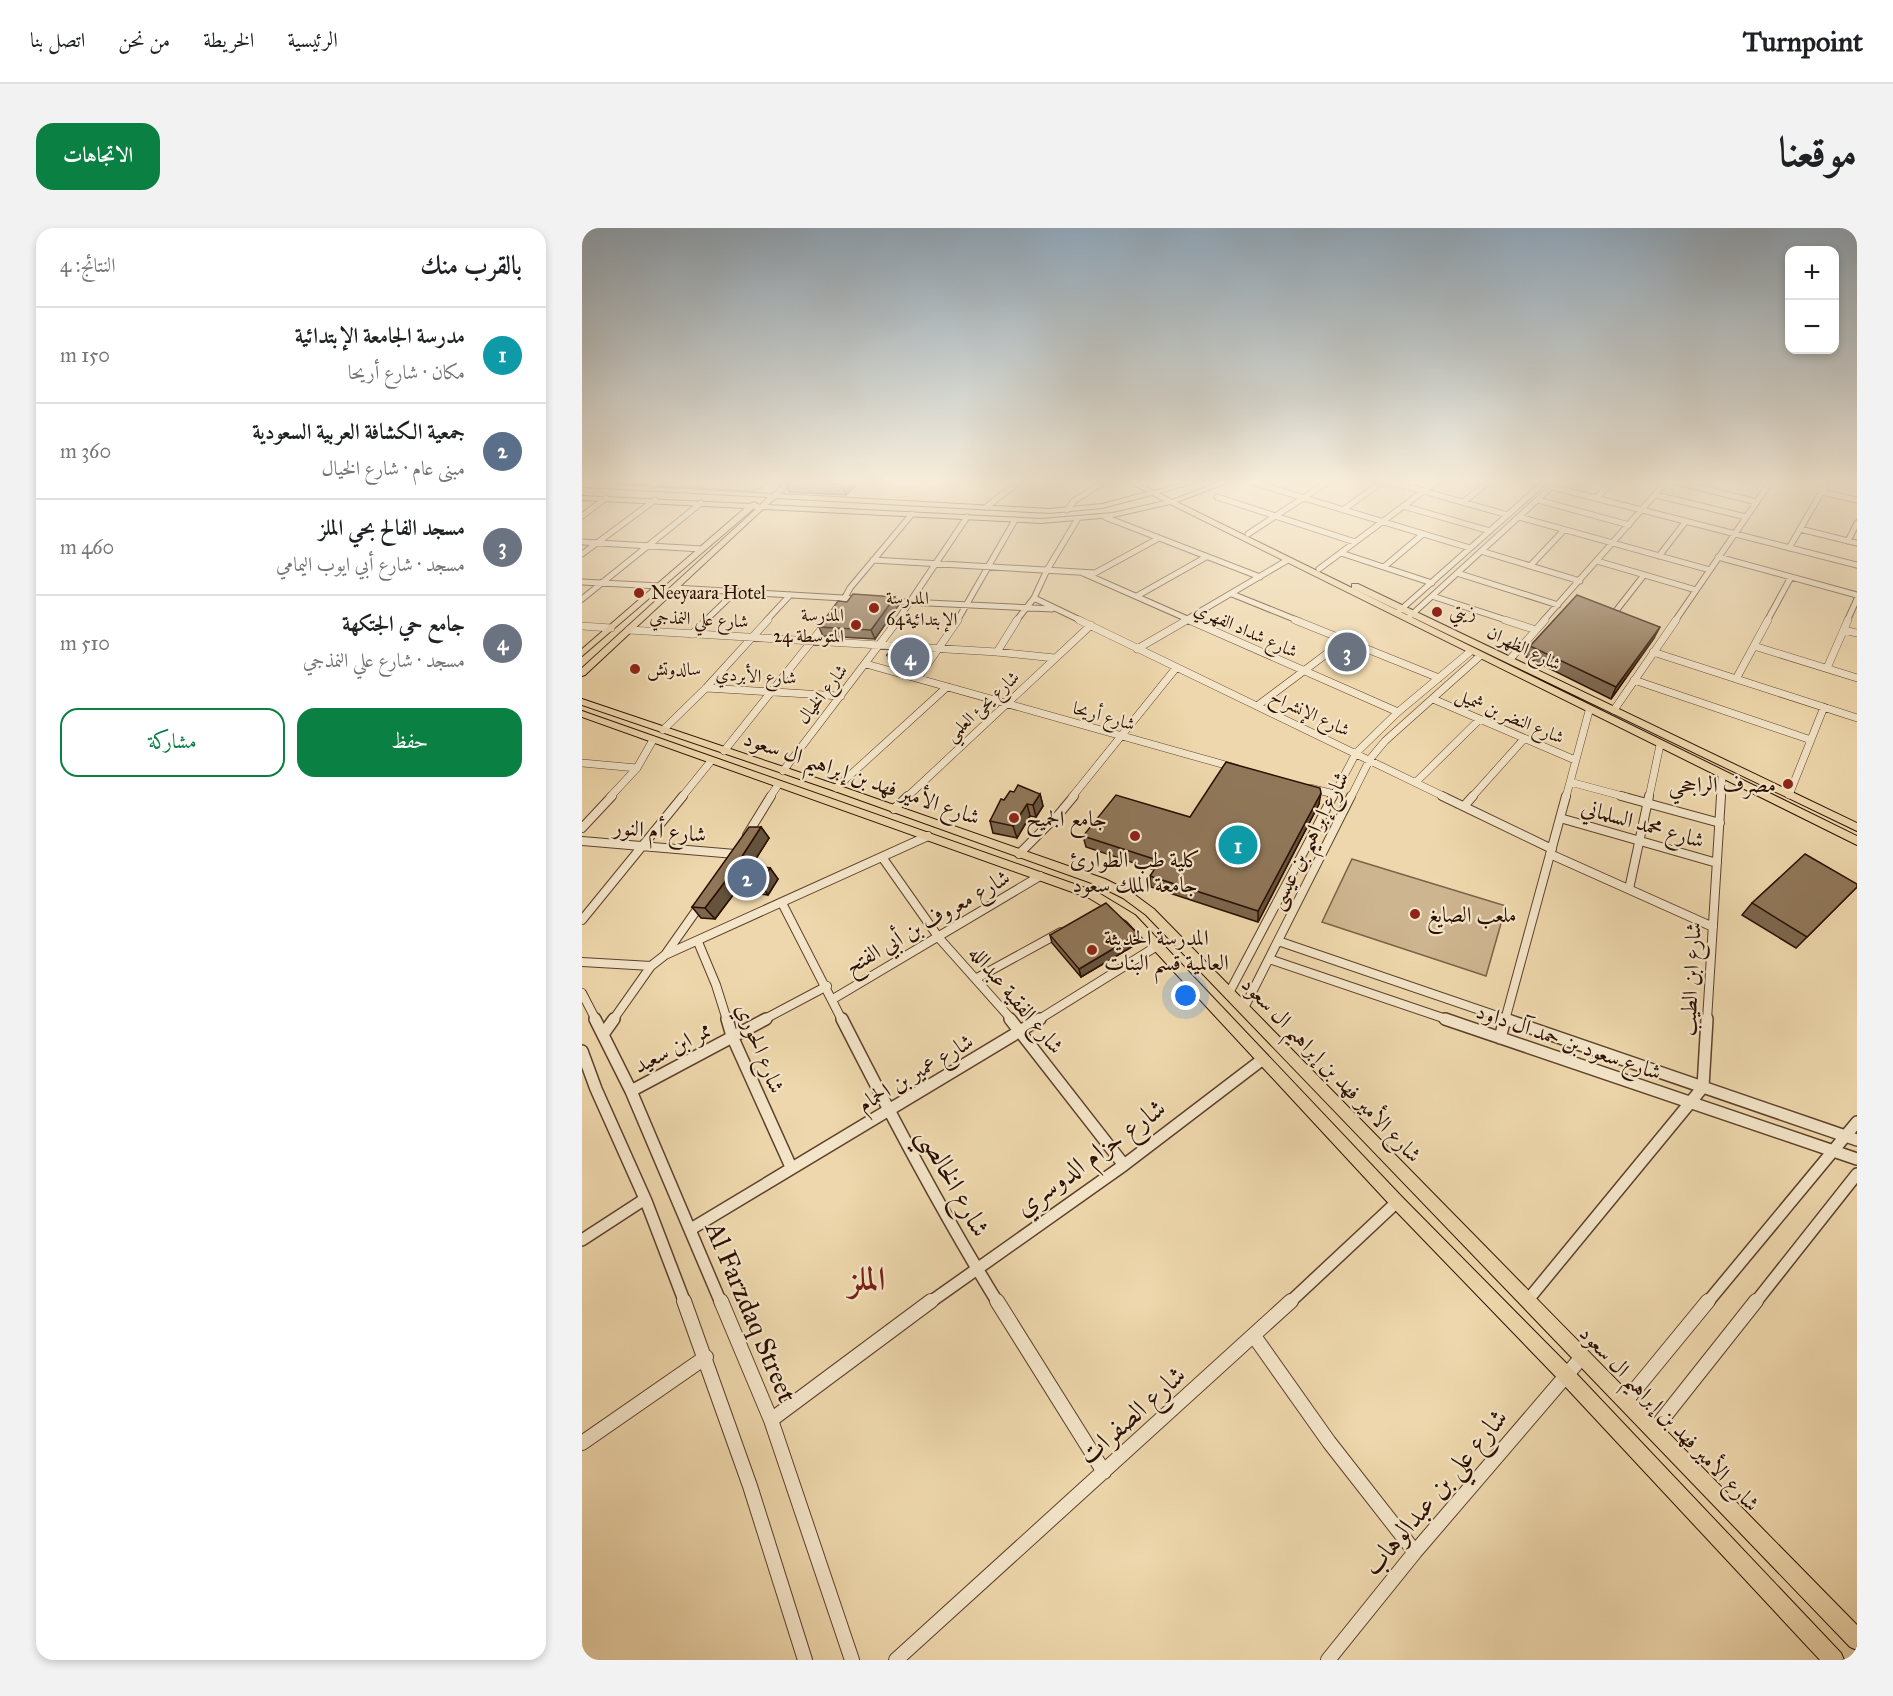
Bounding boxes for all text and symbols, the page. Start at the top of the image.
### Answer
text: Turnpoint [1743,24,1863,59]
text: اتصل بنا [30,27,85,53]
text: من نحن [118,27,170,53]
text: الخريطة [203,27,254,53]
text: الرئيسية [287,27,338,53]
button: الاتجاهات [36,123,160,190]
text: موقعنا [1779,126,1857,178]
map controls [1785,246,1839,354]
button: + [1785,246,1839,300]
text: بالقرب منك [420,249,522,281]
text: النتائج: 4 [60,253,116,277]
button: − [1785,300,1839,354]
text: مدرسة الجامعة الإبتدائية [295,322,465,349]
text: 150 m [60,343,110,367]
text: 1 [499,343,506,367]
text: مكان · شارع أريحا [348,360,465,384]
text: جمعية الكشافة العربية السعودية [252,418,465,445]
text: 360 m [60,439,111,463]
text: 2 [498,439,507,463]
text: مبنى عام · شارع الخيال [322,456,465,480]
text: مسجد الفالح بحي الملز [319,514,465,541]
text: 460 m [60,535,114,559]
text: 3 [499,535,507,559]
text: مسجد · شارع أبي ايوب اليمامي [276,552,465,576]
place label: Neeyaara Hotel [651,582,766,604]
marker: Neeyaara Hotel [632,586,646,600]
place label: المدرسة الإبتدائية64 [886,587,957,632]
street label: شارع شداد الفهري [1189,597,1301,666]
marker: المدرسة الإبتدائية64 [867,601,881,615]
place label: زيتي [1449,601,1476,628]
place label: المدرسة المتوسطة 24 [773,604,844,647]
street label: شارع علي النمذجي [649,605,749,639]
marker: زيتي [1430,605,1444,619]
text: جامع حي الجتكهة [342,610,465,637]
marker: المدرسة المتوسطة 24 [849,618,863,632]
street label: شارع الظهران [1482,621,1565,679]
pin: 3 [1328,630,1366,674]
text: 510 m [60,631,110,655]
text: 4 [497,631,508,655]
pin: 4 [890,634,930,680]
text: مسجد · شارع علي النمذجي [303,648,465,672]
place label: سالدوتش [647,658,701,681]
street label: شارع الخيال [792,660,855,731]
street label: شارع الأبردي [715,661,797,693]
marker: سالدوتش [628,662,642,676]
street label: شارع يحئ العلمي [940,666,1028,750]
street label: شارع النضر بن شميل [1451,683,1567,752]
street label: شارع الإنشراح [1264,685,1353,746]
street label: شارع أريحا [1069,695,1138,739]
button: مشاركة [60,708,285,777]
button: حفظ [297,708,522,777]
street label: شارع الأمير فهد بن إبراهيم ال سعود [738,722,984,838]
street label: شارع إبراهيم بن عيسى [1262,767,1362,917]
place label: مصرف الراجحي [1669,771,1776,805]
marker: مصرف الراجحي [1781,777,1795,791]
street label: شارع محمد السلماني [1577,793,1707,859]
place label: جامع الجميح [1026,805,1107,838]
street label: شارع أم النور [610,811,708,854]
marker: جامع الجميح [1007,811,1021,825]
pin: 1 [1218,822,1258,868]
marker: كلية طب الطوارئ جامعة الملك سعود [1128,829,1142,843]
place label: كلية طب الطوارئ جامعة الملك سعود [1070,846,1200,898]
pin: 2 [728,856,766,900]
street label: شارع معروف بن أبي الفتح [839,862,1017,985]
place label: ملعب الصايغ [1427,901,1517,934]
marker: ملعب الصايغ [1408,907,1422,921]
street label: شارع ابن الطيب [1674,921,1712,1037]
place label: المدرسة الحديثة العالمية قسم البنات [1104,924,1229,984]
street label: شارع الفقية عبدالله [959,939,1070,1062]
marker: المدرسة الحديثة العالمية قسم البنات [1085,943,1099,957]
street label: شارع الأمير فهد بن إبراهيم ال سعود [1230,969,1429,1174]
your location [1171,981,1200,1010]
street label: شارع سعود بن حمد آل داود [1471,997,1665,1091]
street label: شارع الحوري [726,999,791,1099]
street label: ممر ابن سعيد [629,1016,716,1080]
street label: شارع عمير بن الحمام [852,1027,981,1123]
street label: شارع حزام الدوسري [1008,1091,1176,1228]
street label: شارع الخالصي [903,1121,998,1247]
street label: Al Farzdaq Street [697,1216,805,1408]
district label: الملز [846,1259,885,1300]
street label: شارع الأمير فهد بن إبراهيم ال سعود [1568,1318,1767,1523]
street label: شارع الصفرات [1071,1358,1196,1476]
street label: شارع علي بن عبدالوهاب [1355,1401,1522,1589]

